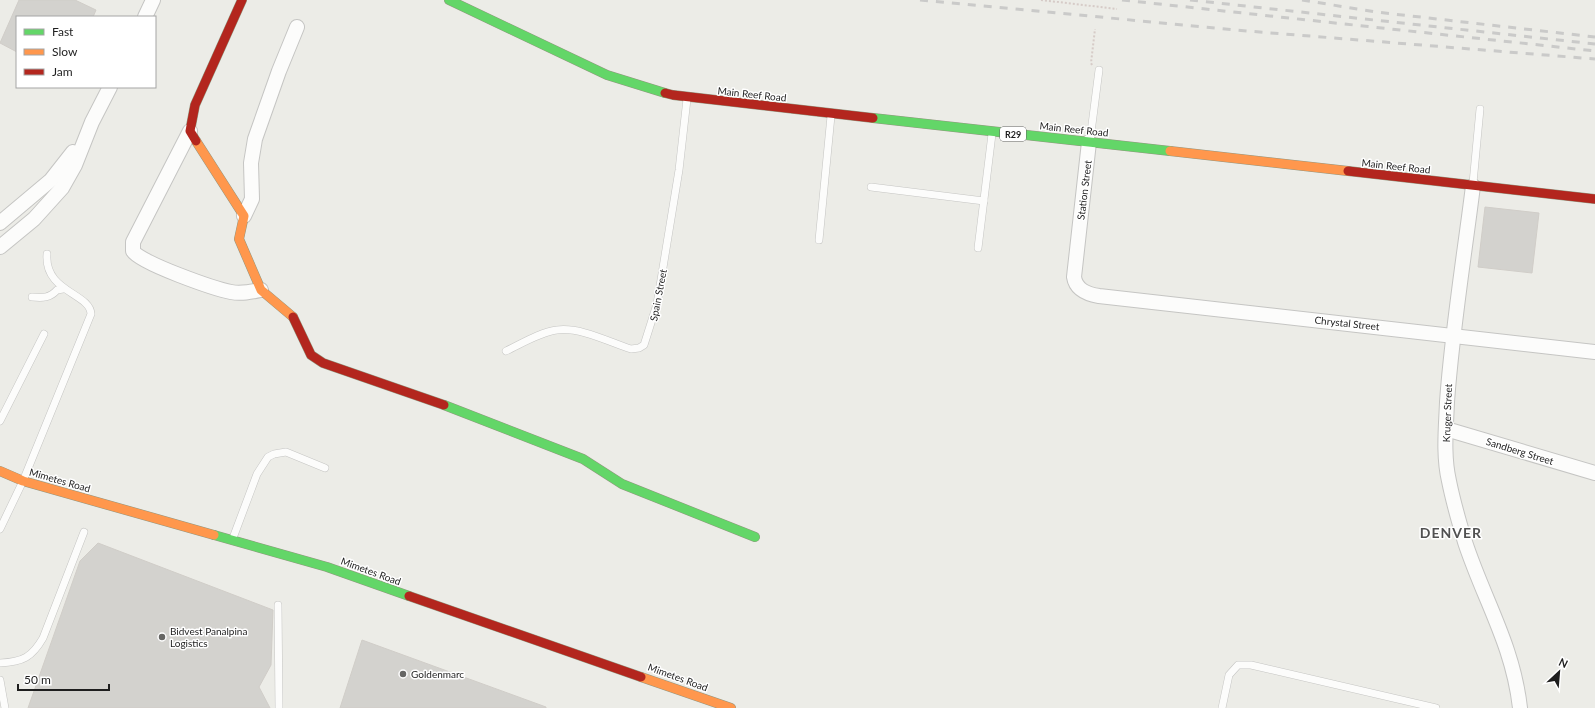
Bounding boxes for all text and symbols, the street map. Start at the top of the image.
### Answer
legend [16,16,156,88]
text: Fast [52,24,74,39]
text: Slow [52,44,78,59]
text: Jam [52,64,73,79]
street label: Main Reef Road [717,84,787,104]
street label: Main Reef Road [1039,119,1109,139]
road number: R29 [1000,127,1026,141]
street label: Main Reef Road [1361,156,1431,176]
street label: Station Street [1074,159,1094,221]
street label: Spain Street [647,268,669,322]
street label: Chrystal Street [1314,314,1380,332]
street label: Kruger Street [1440,383,1454,442]
street label: Sandberg Street [1485,435,1556,467]
street label: Mimetes Road [28,466,92,494]
district label: DENVER [1420,524,1482,541]
street label: Mimetes Road [339,555,403,587]
place label: Bidvest Panalpina Logistics [170,625,247,649]
marker: Bidvest Panalpina Logistics [157,632,167,642]
north arrow [1539,652,1579,692]
text: N [1557,655,1570,670]
street label: Mimetes Road [646,661,710,693]
scale bar [18,666,109,692]
place label: Goldenmarc [411,668,464,680]
marker: Goldenmarc [398,669,408,679]
text: 50 m [24,672,51,687]

